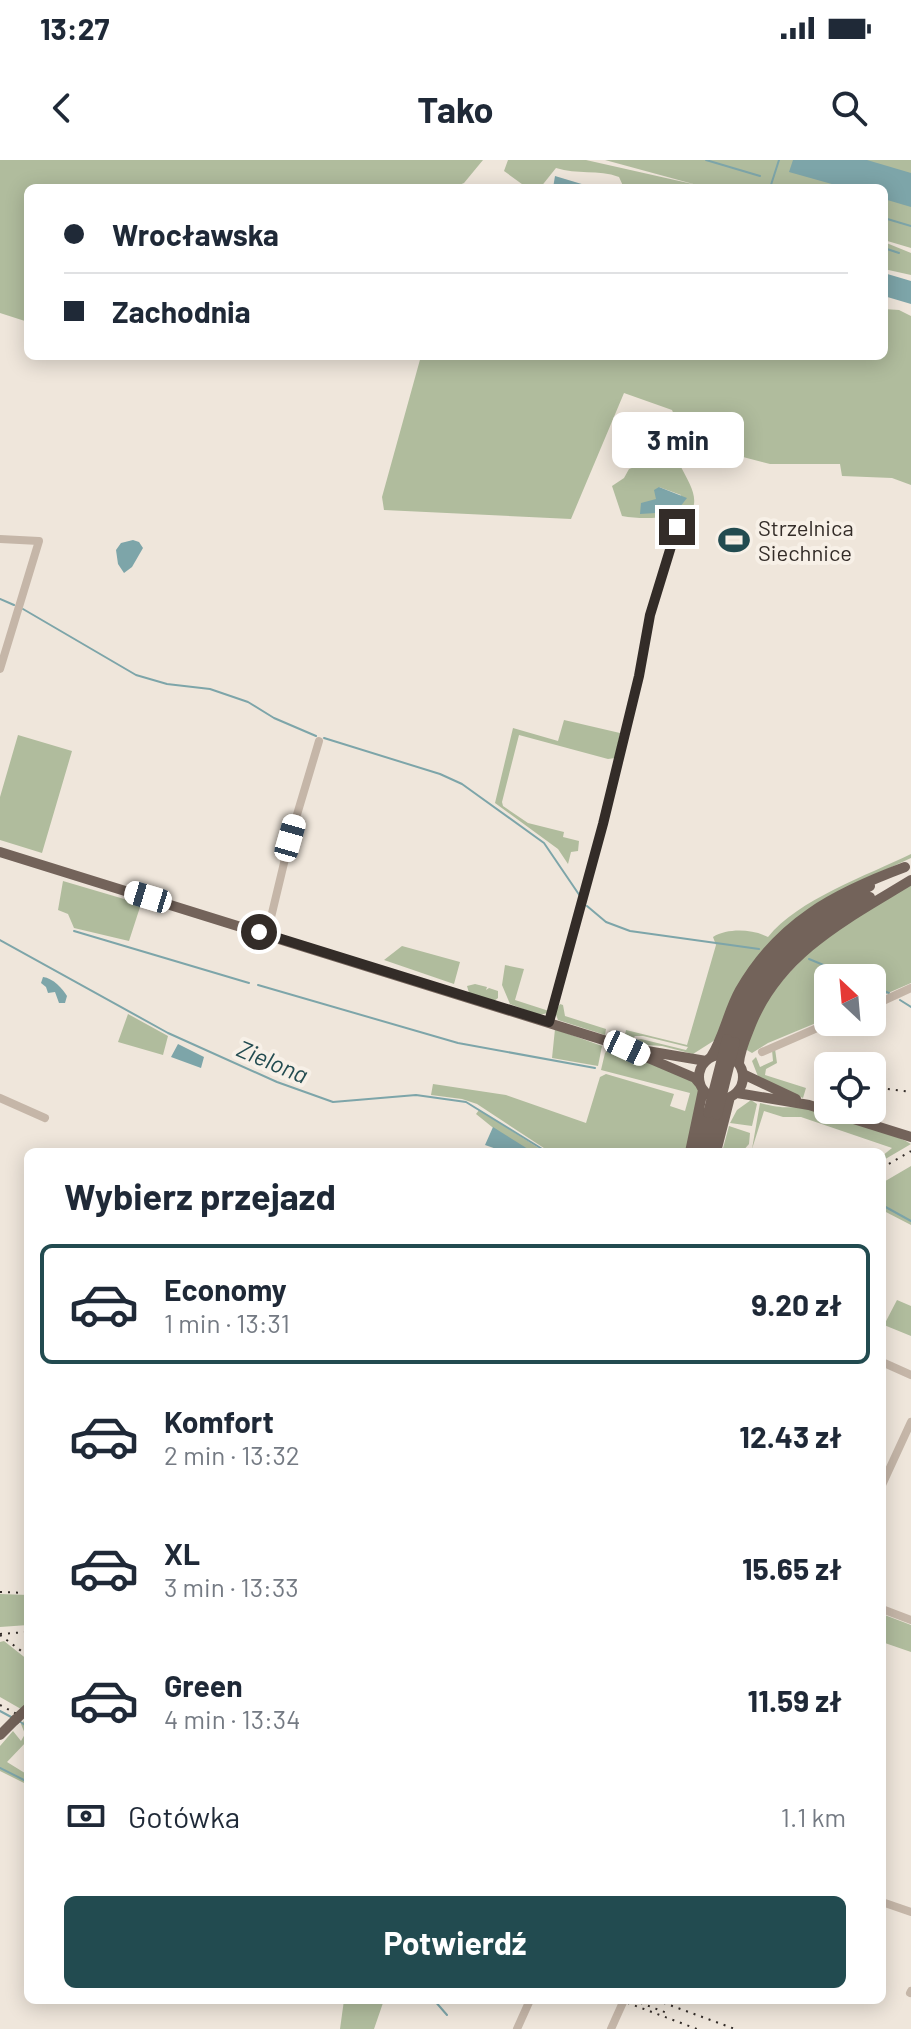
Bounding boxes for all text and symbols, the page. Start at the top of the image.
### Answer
text: 13:27 [40,10,109,46]
icon: back [40,86,84,130]
icon: search [827,86,871,130]
text: Tako [417,87,494,130]
text: Wrocławska [112,216,279,252]
text: Zachodnia [112,293,251,329]
callout: 3 min [611,411,743,467]
text: 3 min [647,424,709,455]
route end [659,509,695,545]
place label: Strzelnica Siechnice [758,514,854,565]
sports icon: Strzelnica Siechnice [717,523,751,557]
car [272,812,308,864]
car [122,879,174,915]
route start [241,914,277,950]
north arrow [814,964,886,1036]
map controls [814,964,886,1124]
car [600,1027,654,1069]
water label: Zielona [233,1033,313,1089]
button: locate [814,1052,886,1124]
text: Wybierz przejazd [64,1174,336,1217]
icon: car [68,1268,140,1340]
text: Economy [164,1271,287,1307]
text: 9.20 zł [751,1286,842,1322]
text: 1 min · 13:31 [164,1307,290,1338]
icon: car [68,1400,140,1472]
text: Komfort [164,1403,274,1439]
text: 12.43 zł [739,1418,842,1454]
text: 2 min · 13:32 [164,1439,300,1470]
icon: car [68,1532,140,1604]
text: XL [164,1535,200,1571]
text: 15.65 zł [742,1550,842,1586]
text: 3 min · 13:33 [164,1571,299,1602]
icon: car [68,1664,140,1736]
text: Green [164,1667,243,1703]
text: 11.59 zł [748,1682,842,1718]
text: 4 min · 13:34 [164,1703,301,1734]
icon: cash [64,1794,108,1838]
text: Gotówka [128,1798,240,1834]
text: 1.1 km [781,1801,846,1832]
button: Potwierdź [64,1896,846,1988]

